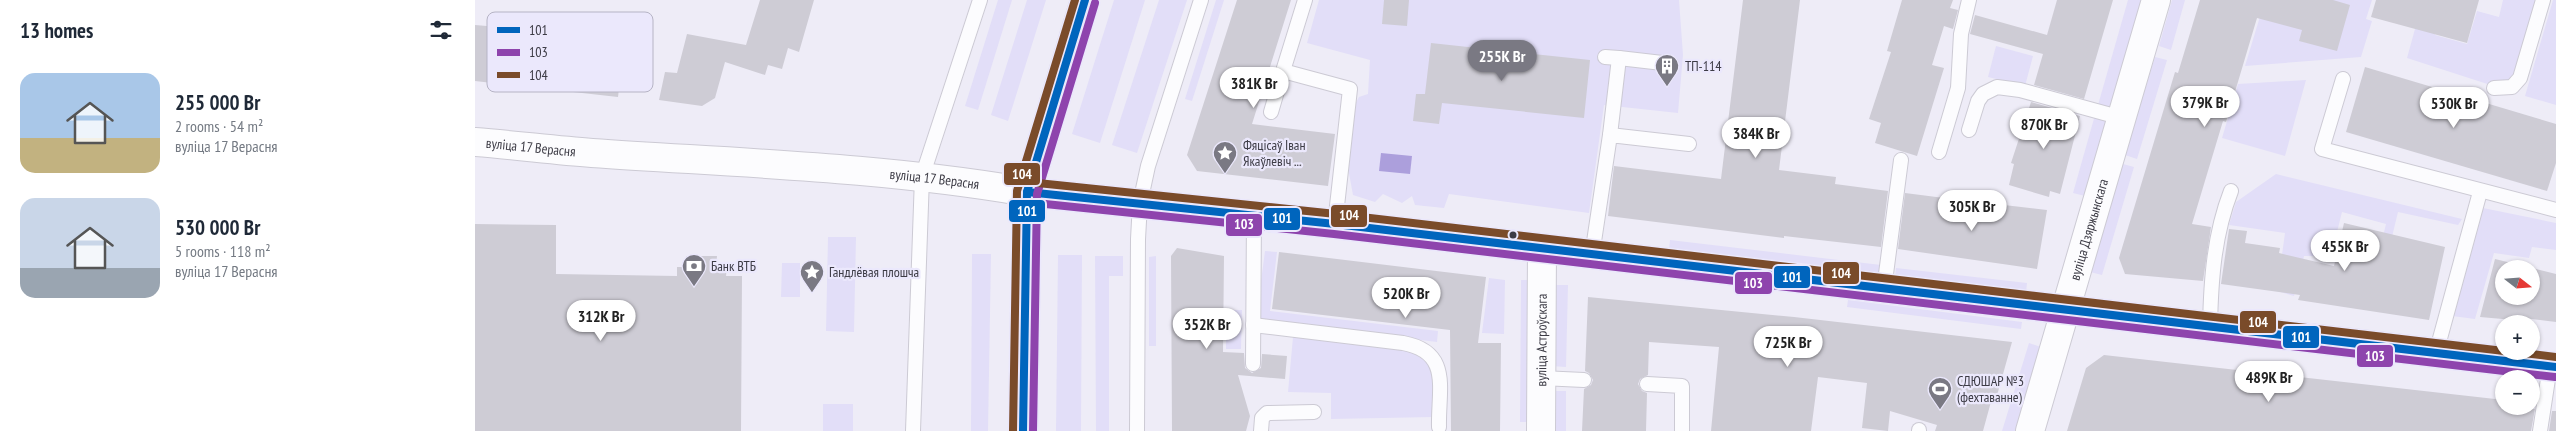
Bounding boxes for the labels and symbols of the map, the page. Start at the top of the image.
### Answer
legend [487,12,653,92]
text: 101 [529,21,548,39]
pin: 255K Br [1456,39,1548,82]
text: 103 [529,43,548,61]
building icon: ТП-114 [1654,53,1680,87]
place label: ТП-114 [1685,57,1722,75]
text: 104 [529,66,549,84]
pin: 381K Br [1208,66,1300,109]
pin: 379K Br [2159,86,2251,128]
pin: 530K Br [2408,86,2500,129]
pin: 870K Br [1998,108,2090,150]
pin: 384K Br [1710,116,1802,159]
street label: вуліца 17 Верасня [485,134,576,161]
place label: Фяцісаў Іван Якаўлевіч ... [1243,136,1306,170]
place icon: Фяцісаў Іван Якаўлевіч ... [1212,140,1238,174]
line badge: 104 [1003,162,1041,186]
street label: вуліца 17 Верасня [889,165,980,193]
text: 104 [1012,165,1032,183]
street label: вуліца Дзяржынскага [2066,177,2112,282]
pin: 305K Br [1926,190,2018,232]
line badge: 101 [1008,199,1046,223]
text: 101 [1017,202,1037,220]
line badge: 104 [1330,204,1368,228]
text: 104 [1339,206,1359,224]
line badge: 101 [1263,207,1301,231]
text: 101 [1272,209,1292,227]
line badge: 103 [1225,213,1263,237]
text: 103 [1234,215,1254,233]
unlabelled marker [1508,230,1518,240]
pin: 455K Br [2299,230,2391,272]
bank icon: Банк ВТБ [681,253,707,287]
place label: Банк ВТБ [711,257,756,275]
place icon: Гандлёвая плошча [799,259,825,293]
north arrow [2495,260,2540,305]
line badge: 104 [1822,261,1860,285]
place label: Гандлёвая плошча [829,263,919,281]
text: 104 [1831,264,1851,282]
line badge: 101 [1773,265,1811,289]
text: 101 [1782,268,1802,286]
line badge: 103 [1734,271,1773,295]
text: 103 [1743,274,1763,292]
pin: 520K Br [1360,276,1452,319]
street label: вуліца Астроўскага [1532,294,1551,386]
pin: 312K Br [555,300,647,342]
pin: 352K Br [1161,308,1253,350]
line badge: 104 [2239,310,2277,334]
text: 104 [2248,313,2268,331]
line badge: 101 [2282,325,2320,349]
pin: 725K Br [1742,326,1834,368]
text: 101 [2291,328,2311,346]
line badge: 103 [2356,344,2394,368]
text: 103 [2365,347,2385,365]
pin: 489K Br [2223,360,2315,403]
place label: СДЮШАР №3 (фехтаванне) [1957,372,2024,406]
sports icon: СДЮШАР №3 (фехтаванне) [1927,376,1953,410]

